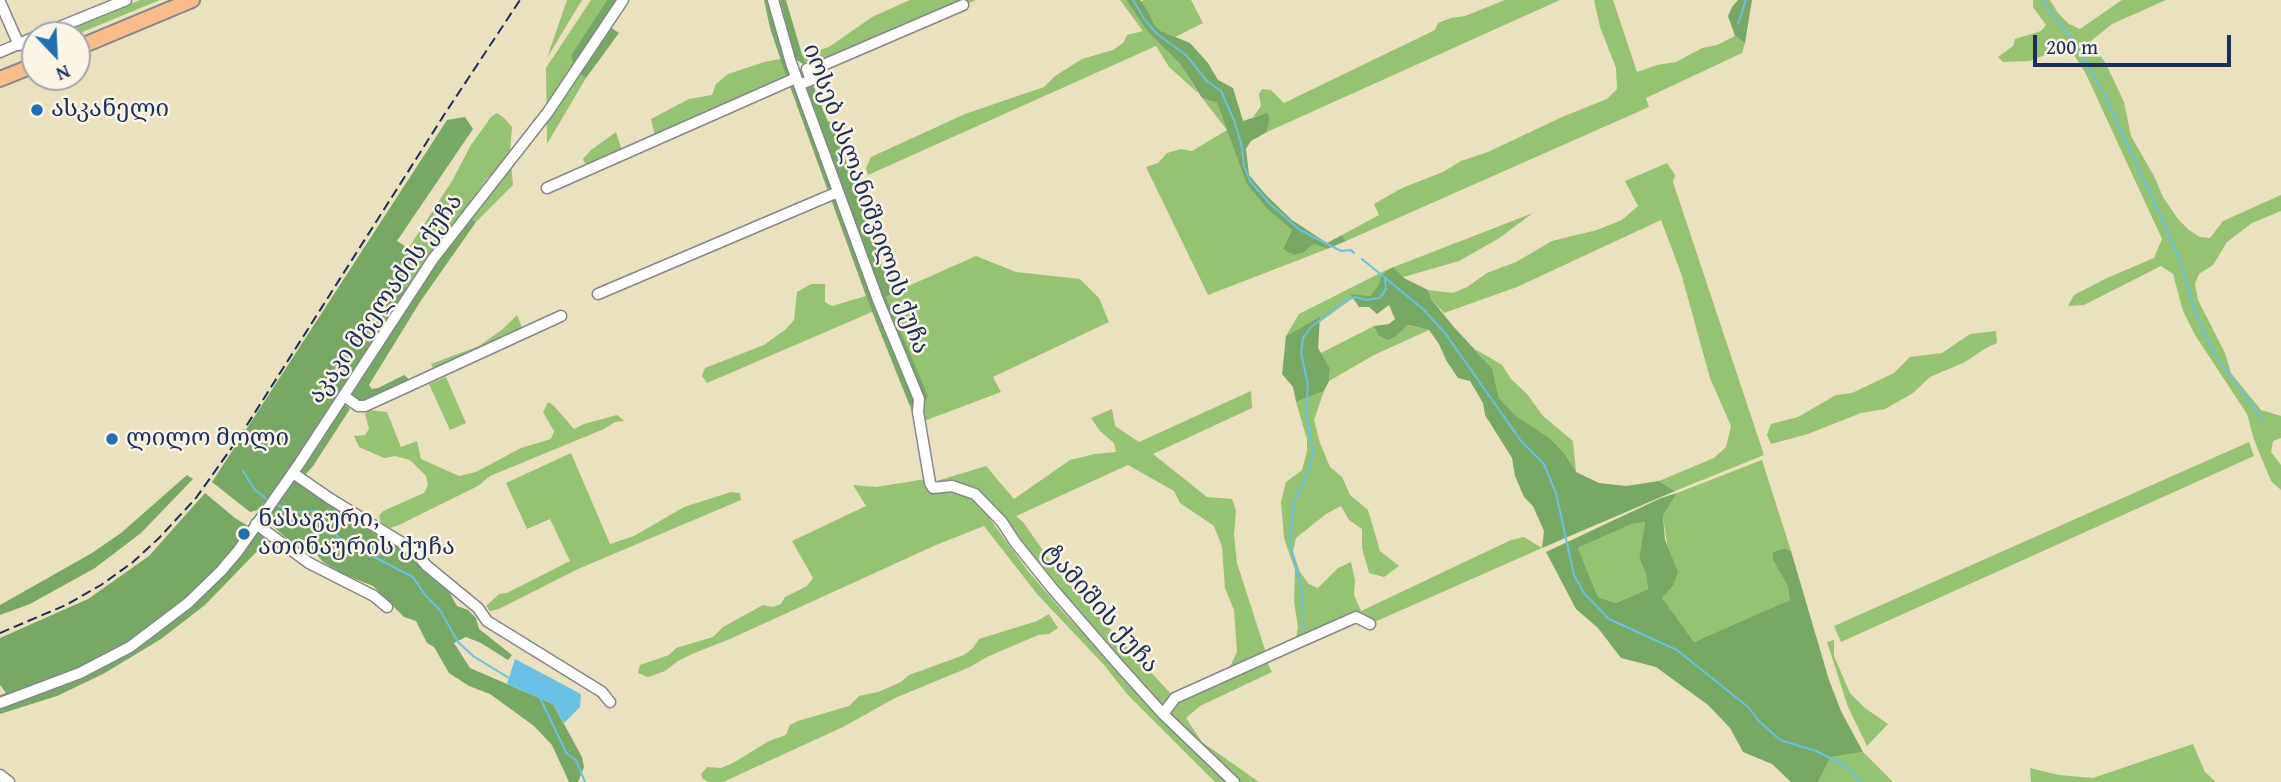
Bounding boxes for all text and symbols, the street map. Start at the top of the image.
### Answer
north arrow [21,21,91,91]
scale bar [2036,21,2234,65]
text: 200 m [2046,31,2098,62]
street label: იოსებ ასლანიშვილის ქუჩა [795,40,935,358]
text: N [52,58,75,89]
place label: ასკანელი [51,96,169,124]
marker: ასკანელი [29,102,45,118]
street label: აკაკი მგელაძის ქუჩა [303,188,469,410]
place label: ლილო მოლი [126,425,289,453]
marker: ლილო მოლი [104,431,120,447]
place label: ნასაგური, ათინაურის ქუჩა [258,506,455,562]
marker: ნასაგური, ათინაურის ქუჩა [236,526,252,542]
street label: ტამიშის ქუჩა [1036,538,1164,680]

